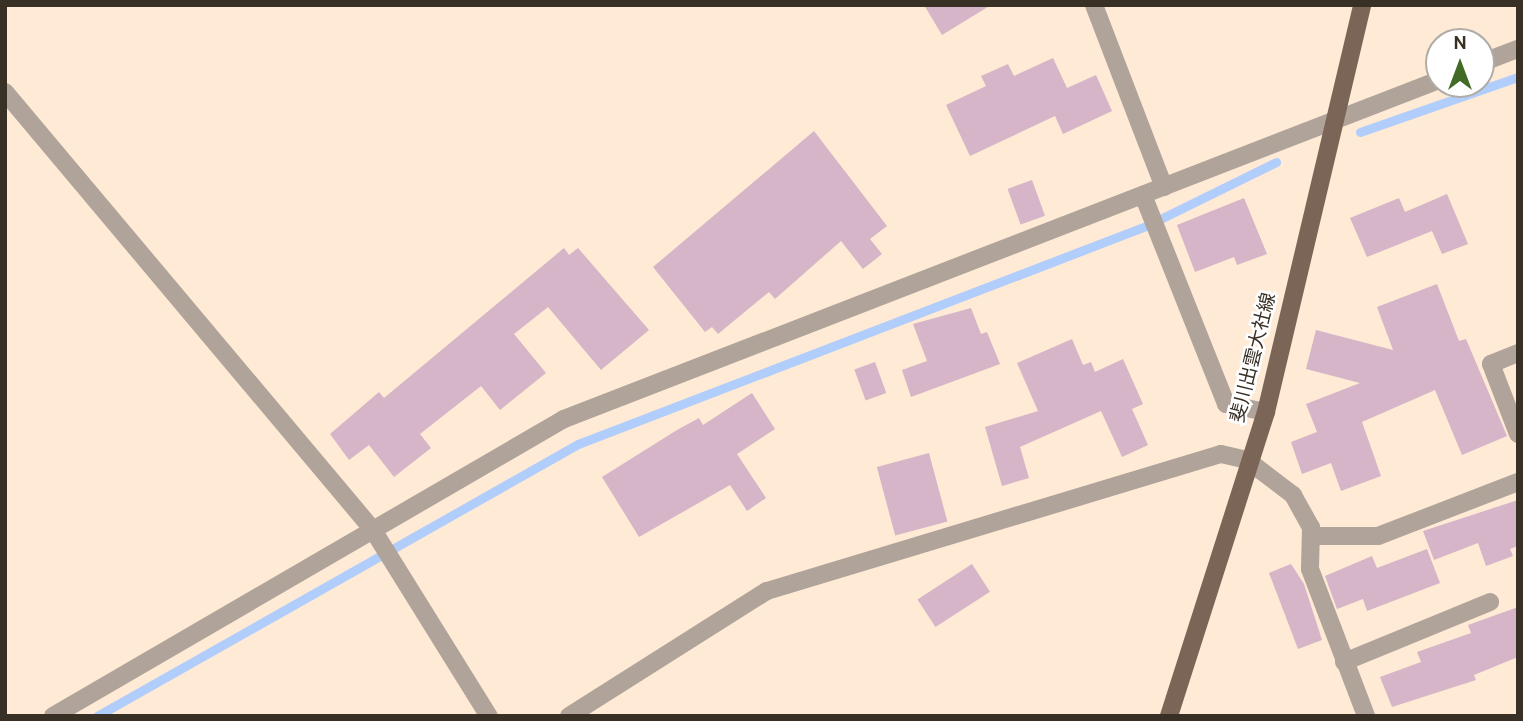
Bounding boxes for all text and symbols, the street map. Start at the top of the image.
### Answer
north arrow [1425,28,1495,98]
text: N [1453,32,1467,56]
street label: 斐川出雲大社線 [1228,291,1282,425]

